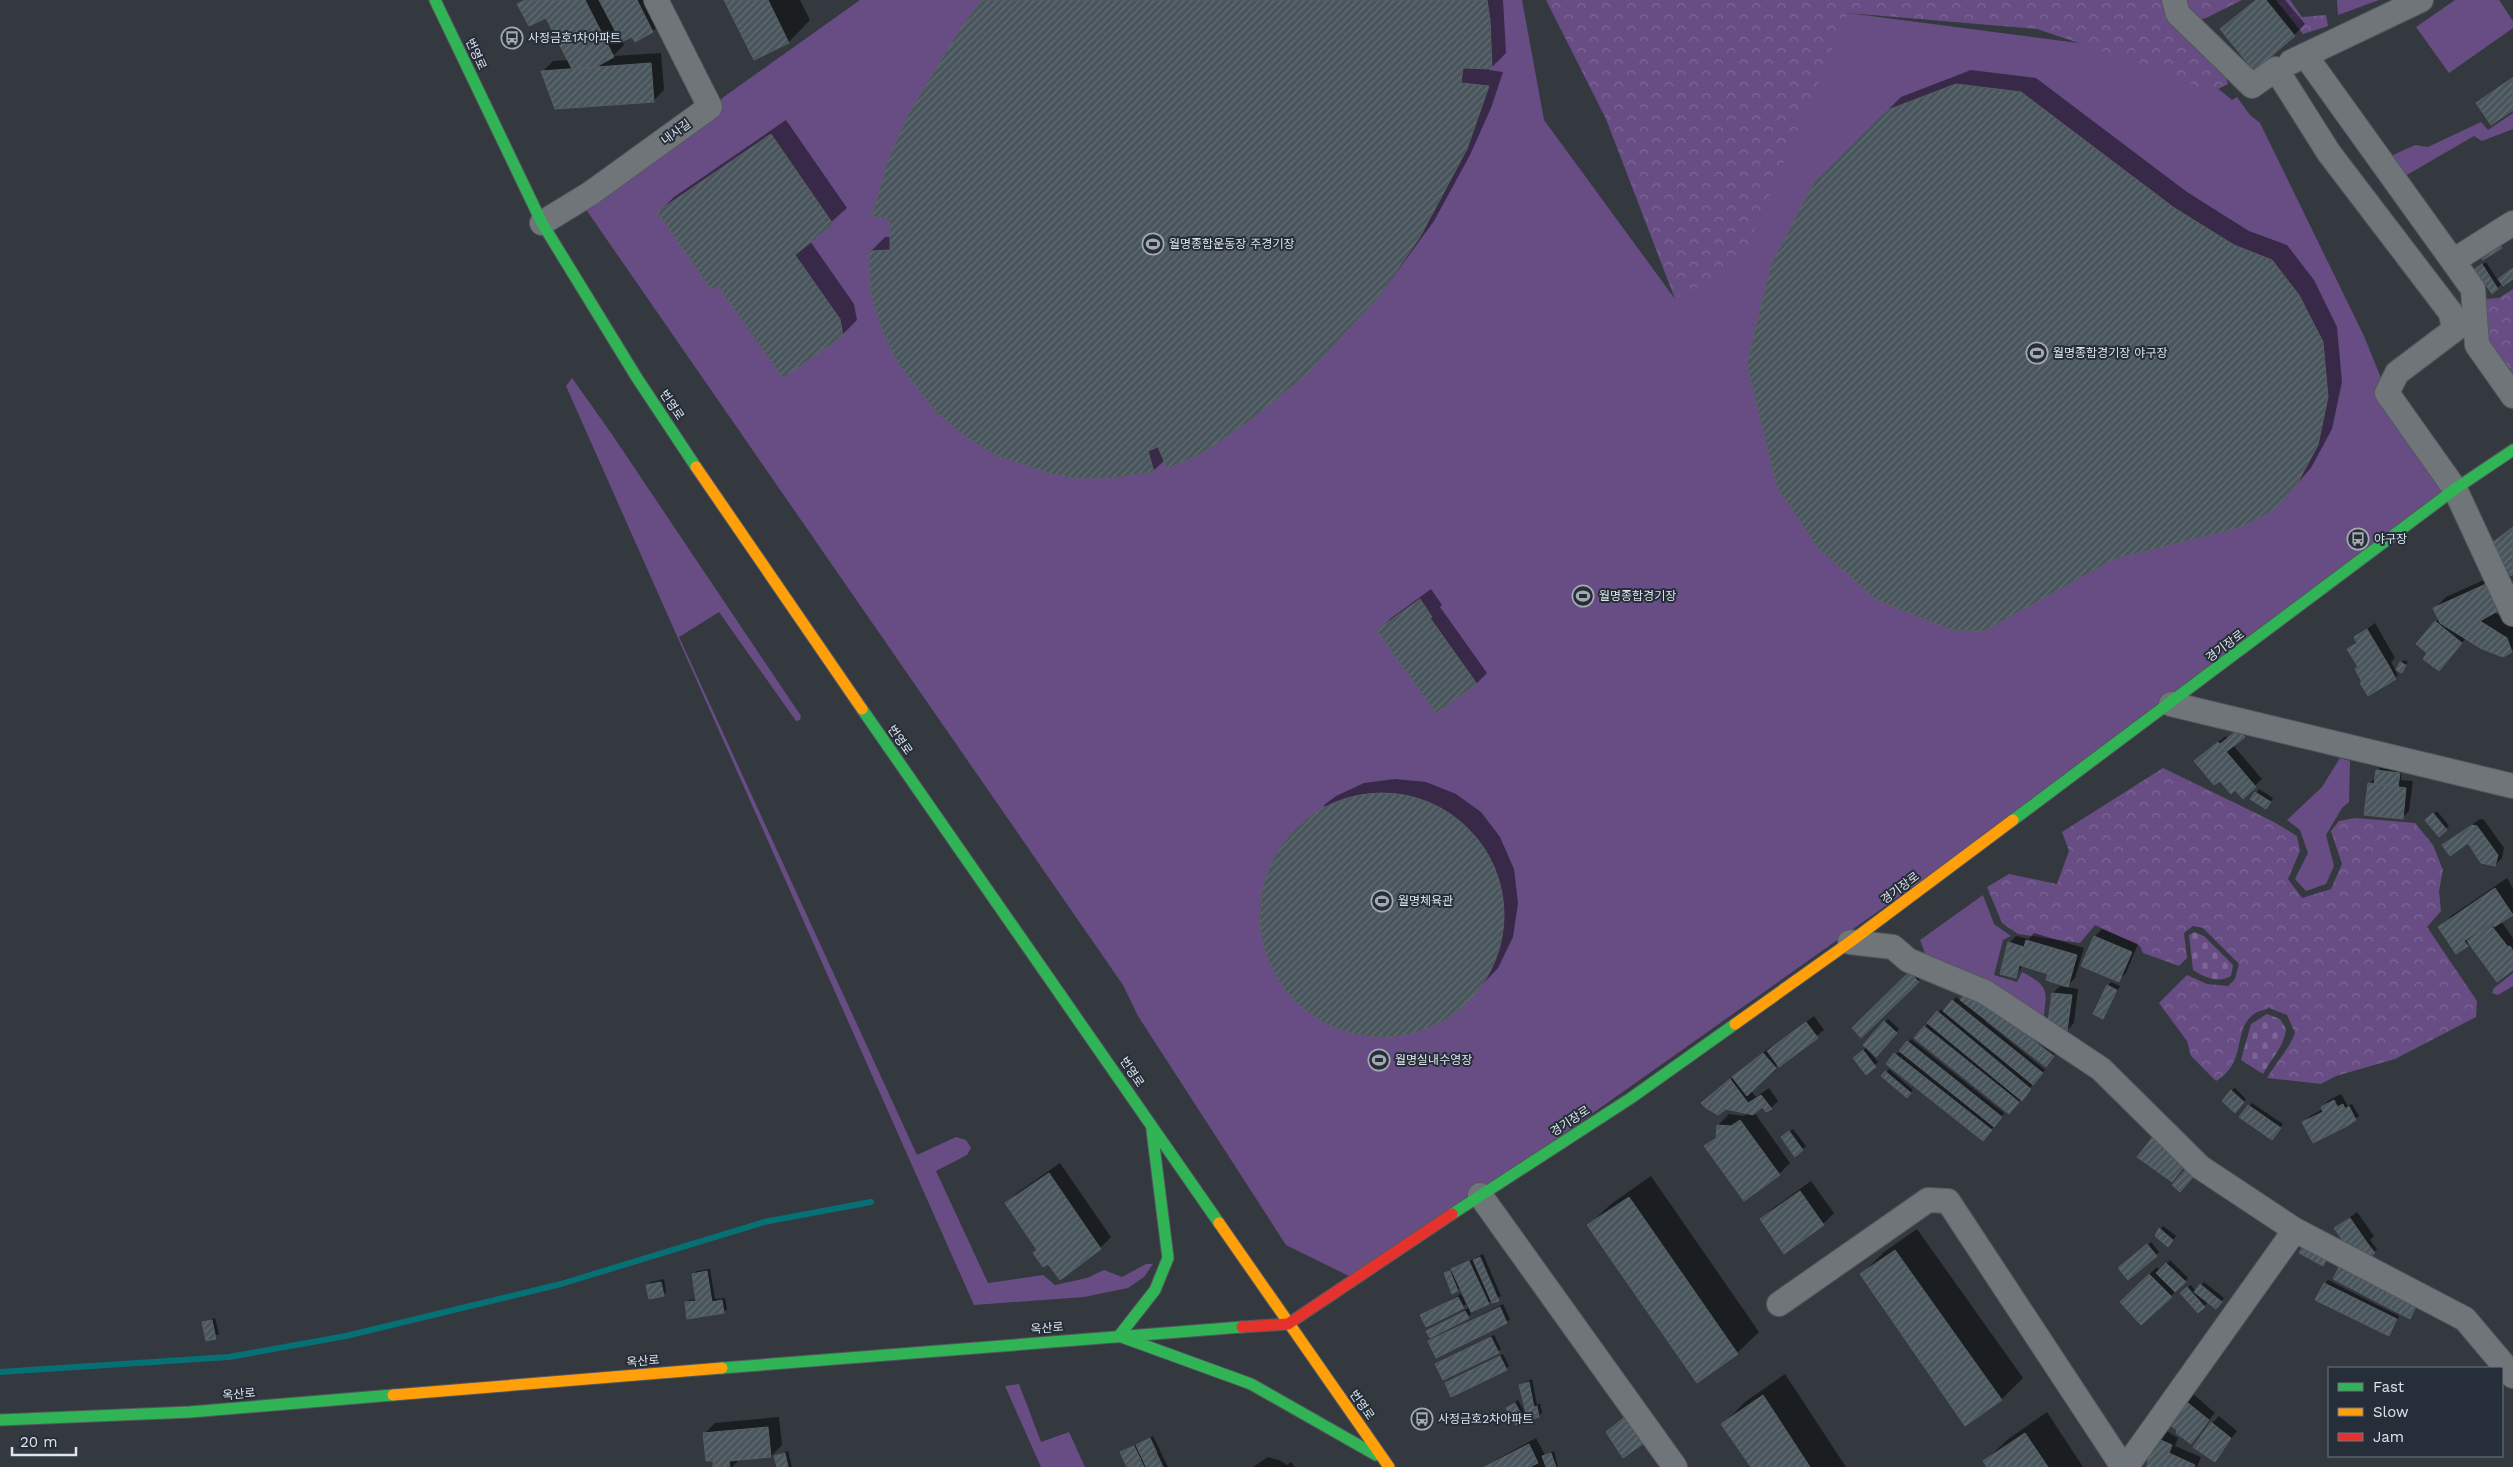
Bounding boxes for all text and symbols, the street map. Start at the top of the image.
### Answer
bus stop icon: 사정금호1차아파트 [500,26,524,50]
place label: 사정금호1차아파트 [528,31,621,45]
street label: 번영로 [463,36,489,72]
street label: 내사길 [658,117,694,147]
sports icon: 월명종합운동장 주경기장 [1141,232,1165,256]
place label: 월명종합운동장 주경기장 [1169,237,1295,251]
sports icon: 월명종합경기장 야구장 [2025,341,2049,365]
place label: 월명종합경기장 야구장 [2053,346,2168,360]
street label: 번영로 [657,387,687,423]
bus stop icon: 야구장 [2346,527,2370,551]
place label: 야구장 [2374,532,2407,546]
sports icon: 월명종합경기장 [1571,584,1595,608]
place label: 월명종합경기장 [1599,589,1676,603]
street label: 경기장로 [2203,627,2247,665]
street label: 번영로 [885,722,915,758]
street label: 경기장로 [1878,869,1922,907]
sports icon: 월명체육관 [1370,889,1394,913]
place label: 월명체육관 [1398,894,1453,908]
sports icon: 월명실내수영장 [1367,1048,1391,1072]
place label: 월명실내수영장 [1395,1053,1472,1067]
street label: 번영로 [1117,1054,1147,1090]
street label: 경기장로 [1548,1103,1592,1139]
street label: 옥산로 [1030,1320,1064,1336]
street label: 옥산로 [626,1353,660,1369]
legend [2328,1367,2503,1457]
text: Fast [2373,1378,2405,1396]
street label: 옥산로 [222,1386,256,1402]
street label: 번영로 [1347,1387,1377,1423]
text: Slow [2373,1403,2409,1421]
bus stop icon: 사정금호2차아파트 [1410,1407,1434,1431]
place label: 사정금호2차아파트 [1438,1412,1533,1426]
scale bar [12,1424,76,1456]
text: Jam [2373,1428,2404,1446]
text: 20 m [20,1433,58,1451]

